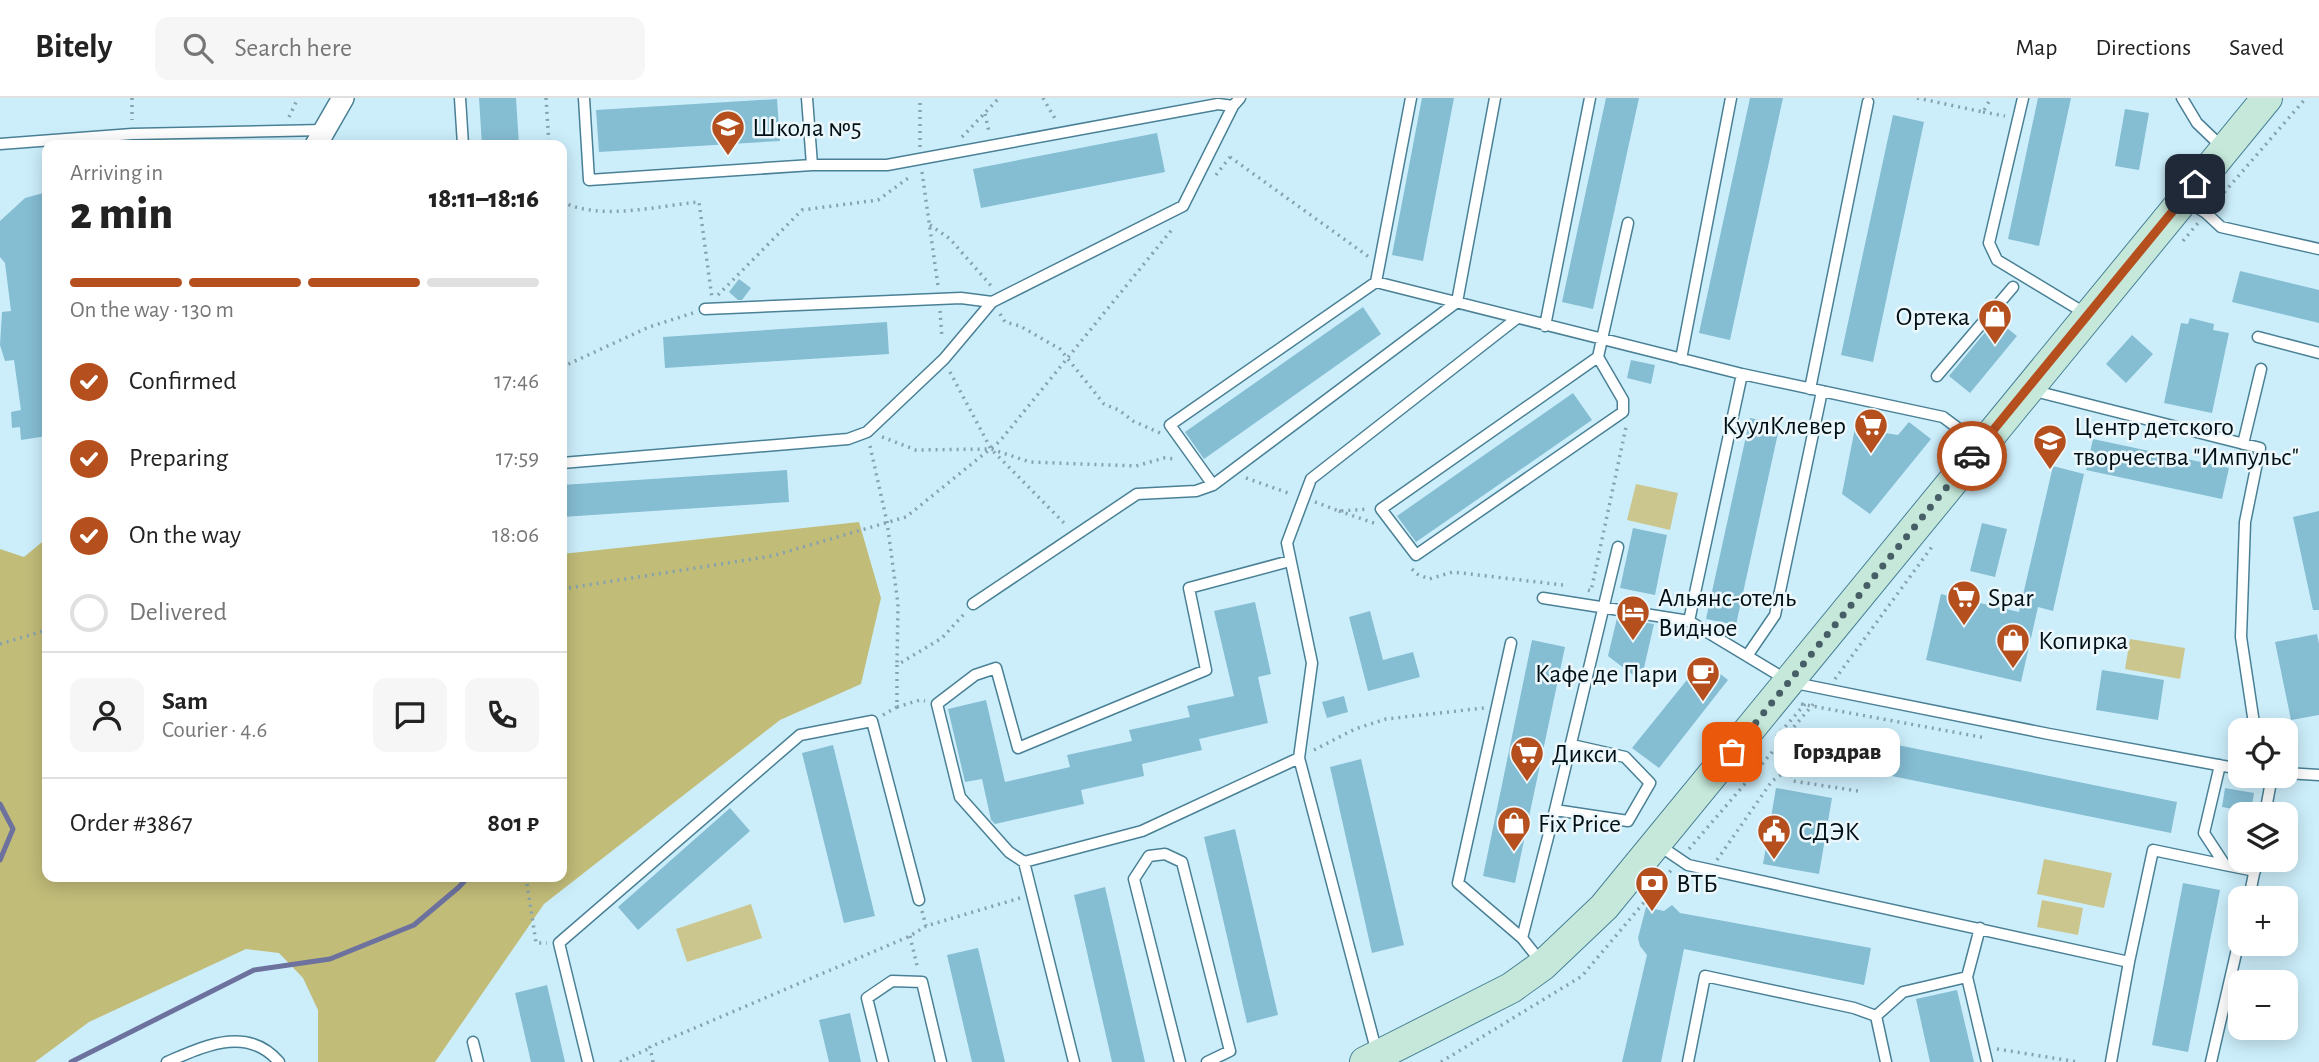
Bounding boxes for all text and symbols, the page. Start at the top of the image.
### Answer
search box [155,17,645,80]
icon: search [179,29,217,67]
text: Bitely [35,31,113,64]
text: Search here [235,35,352,61]
text: Map [2015,36,2057,60]
text: Directions [2095,36,2191,60]
text: Saved [2229,36,2284,60]
school or university icon: Школа №5 [709,108,747,157]
place label: Школа №5 [752,115,862,141]
pin [2165,154,2225,214]
text: Arriving in [70,162,163,185]
icon: home [2176,165,2214,203]
text: 18:11–18:16 [429,186,539,212]
text: 2 min [70,191,173,237]
shop icon: Ортека [1976,297,2014,346]
text: On the way · 130 m [70,299,234,322]
place label: Ортека [1895,304,1970,330]
icon: check [70,363,108,401]
text: Confirmed [129,368,237,394]
text: 17:46 [494,370,539,393]
supermarket icon: КуулКлевер [1852,406,1890,455]
place label: КуулКлевер [1722,413,1846,439]
place label: Центр детского творчества "Импульс" [2073,414,2299,470]
courier [1937,421,2007,491]
school or university icon: Центр детского творчества "Импульс" [2031,422,2069,471]
icon: car [1953,437,1991,475]
icon: check [70,440,108,478]
text: Preparing [129,445,228,471]
text: 17:59 [496,447,539,470]
icon: check [70,517,108,555]
text: On the way [129,522,241,548]
text: 18:06 [492,524,539,547]
supermarket icon: Spar [1945,578,1983,627]
place label: Альянс-отель Видное [1658,585,1796,641]
place label: Spar [1988,585,2034,611]
hotel icon: Альянс-отель Видное [1614,593,1652,642]
text: Delivered [129,599,227,625]
shop icon: Копирка [1994,621,2032,670]
place label: Копирка [2038,628,2128,654]
cafe icon: Кафе де Пари [1684,654,1722,703]
place label: Кафе де Пари [1535,661,1678,687]
button: person [70,678,144,752]
button: chat [373,678,447,752]
button: phone [465,678,539,752]
text: Sam [162,688,208,714]
map controls [2228,718,2298,1040]
button: locate [2228,718,2298,788]
text: Courier · 4.6 [162,719,267,742]
pin [1702,722,1762,782]
callout: Горздрав [1774,728,1900,776]
icon: bag [1713,733,1751,771]
supermarket icon: Дикси [1508,734,1546,783]
place label: Дикси [1552,741,1618,767]
text: Горздрав [1793,741,1881,764]
button: layers [2228,802,2298,872]
shop icon: Fix Price [1495,804,1533,853]
text: Order #3867 [70,810,193,836]
text: 801 ₽ [487,810,539,836]
place label: Fix Price [1538,811,1621,837]
public building icon: СДЭК [1755,812,1793,861]
place label: СДЭК [1798,819,1860,845]
bank icon: ВТБ [1633,864,1671,913]
place label: ВТБ [1676,871,1718,897]
button: + [2228,886,2298,956]
button: − [2228,970,2298,1040]

